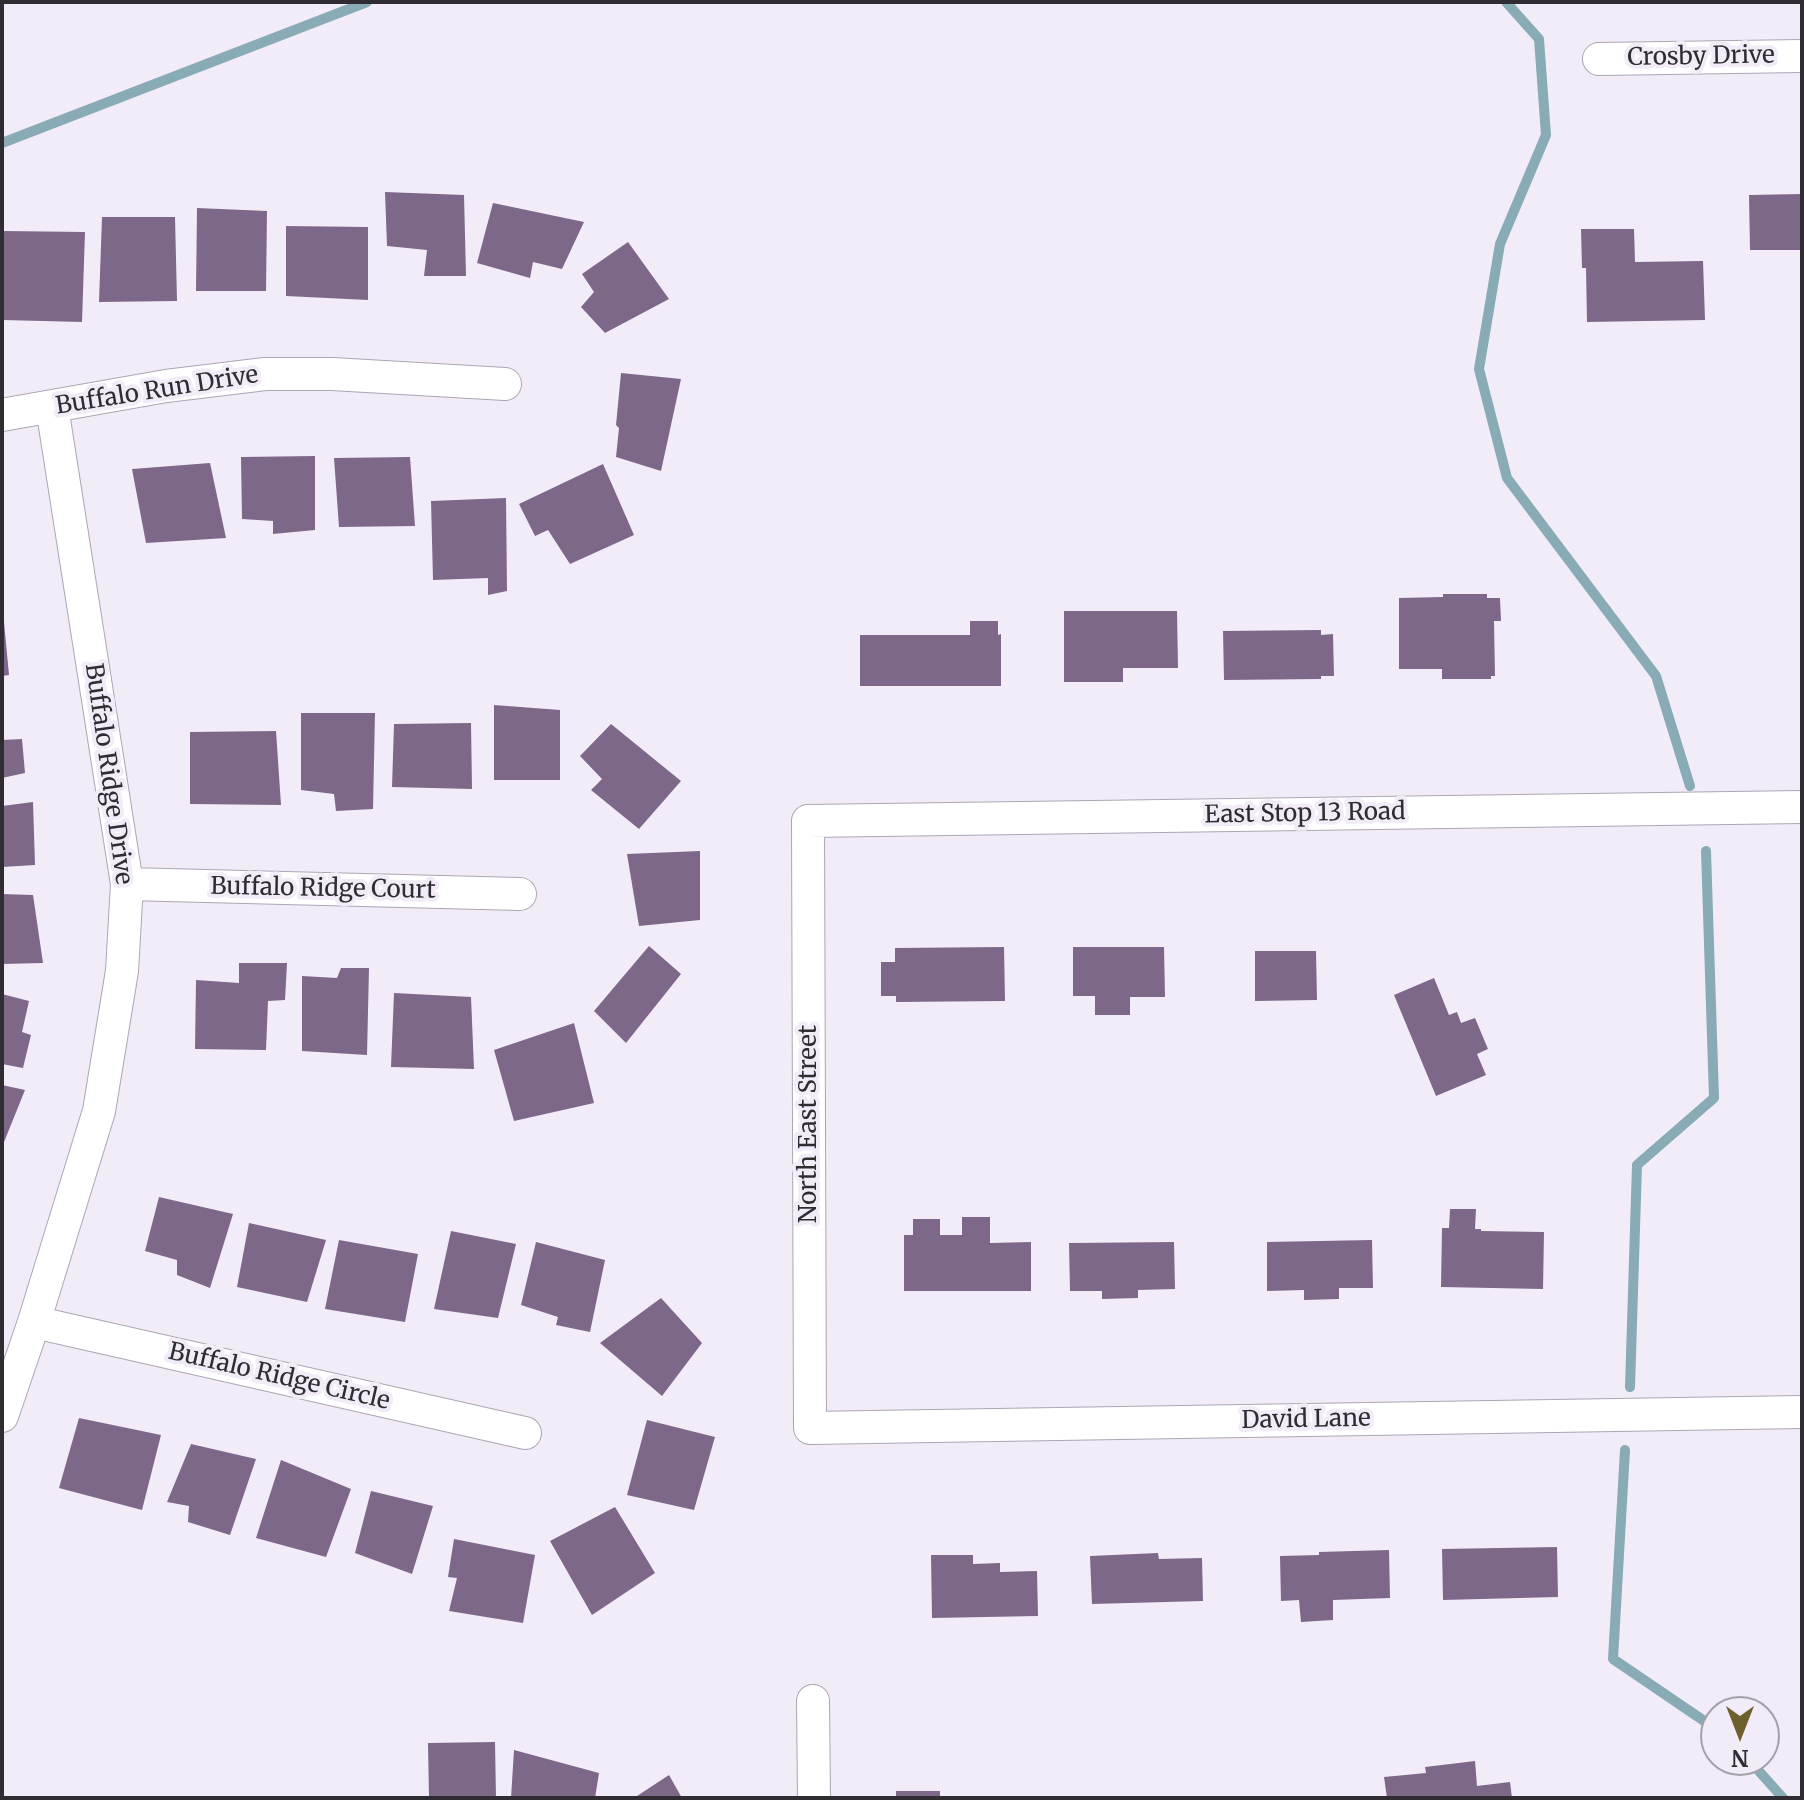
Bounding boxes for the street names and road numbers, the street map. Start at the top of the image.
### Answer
street label: Crosby Drive [1627,41,1775,73]
street label: Buffalo Run Drive [54,361,260,421]
street label: Buffalo Ridge Drive [78,661,138,887]
street label: East Stop 13 Road [1204,798,1406,830]
street label: Buffalo Ridge Court [210,873,436,905]
street label: North East Street [795,1025,823,1223]
street label: Buffalo Ridge Circle [166,1338,392,1416]
street label: David Lane [1241,1404,1371,1436]

